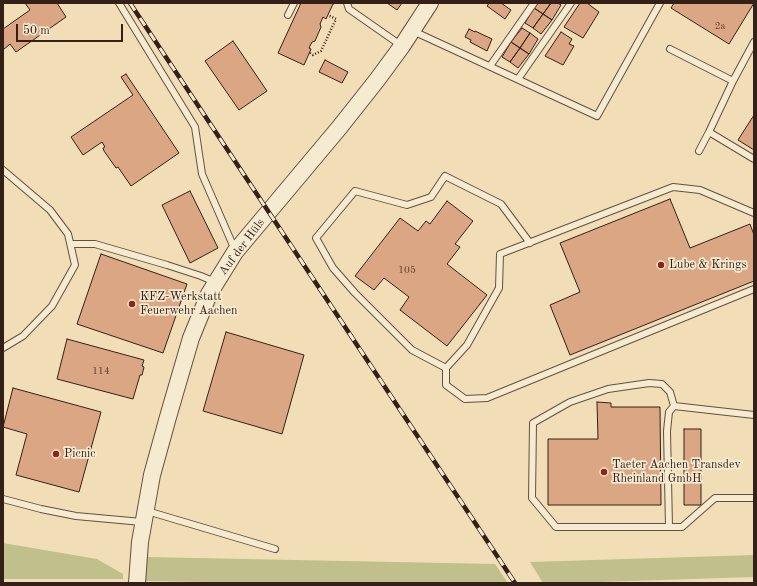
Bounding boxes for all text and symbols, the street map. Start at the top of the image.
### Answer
scale bar [18,16,125,42]
house number: 2a [715,20,725,32]
text: 50 m [23,25,50,37]
street label: Auf der Hüls [216,216,268,278]
place label: Lube & Krings [669,258,747,272]
marker: Lube & Krings [656,260,666,270]
house number: 105 [398,264,416,276]
place label: KFZ-Werkstatt Feuerwehr Aachen [140,290,238,318]
marker: KFZ-Werkstatt Feuerwehr Aachen [127,299,137,309]
house number: 114 [92,365,110,377]
place label: Picnic [64,447,96,461]
marker: Picnic [51,449,61,459]
place label: Taeter Aachen Transdev Rheinland GmbH [612,458,741,486]
marker: Taeter Aachen Transdev Rheinland GmbH [599,467,609,477]

